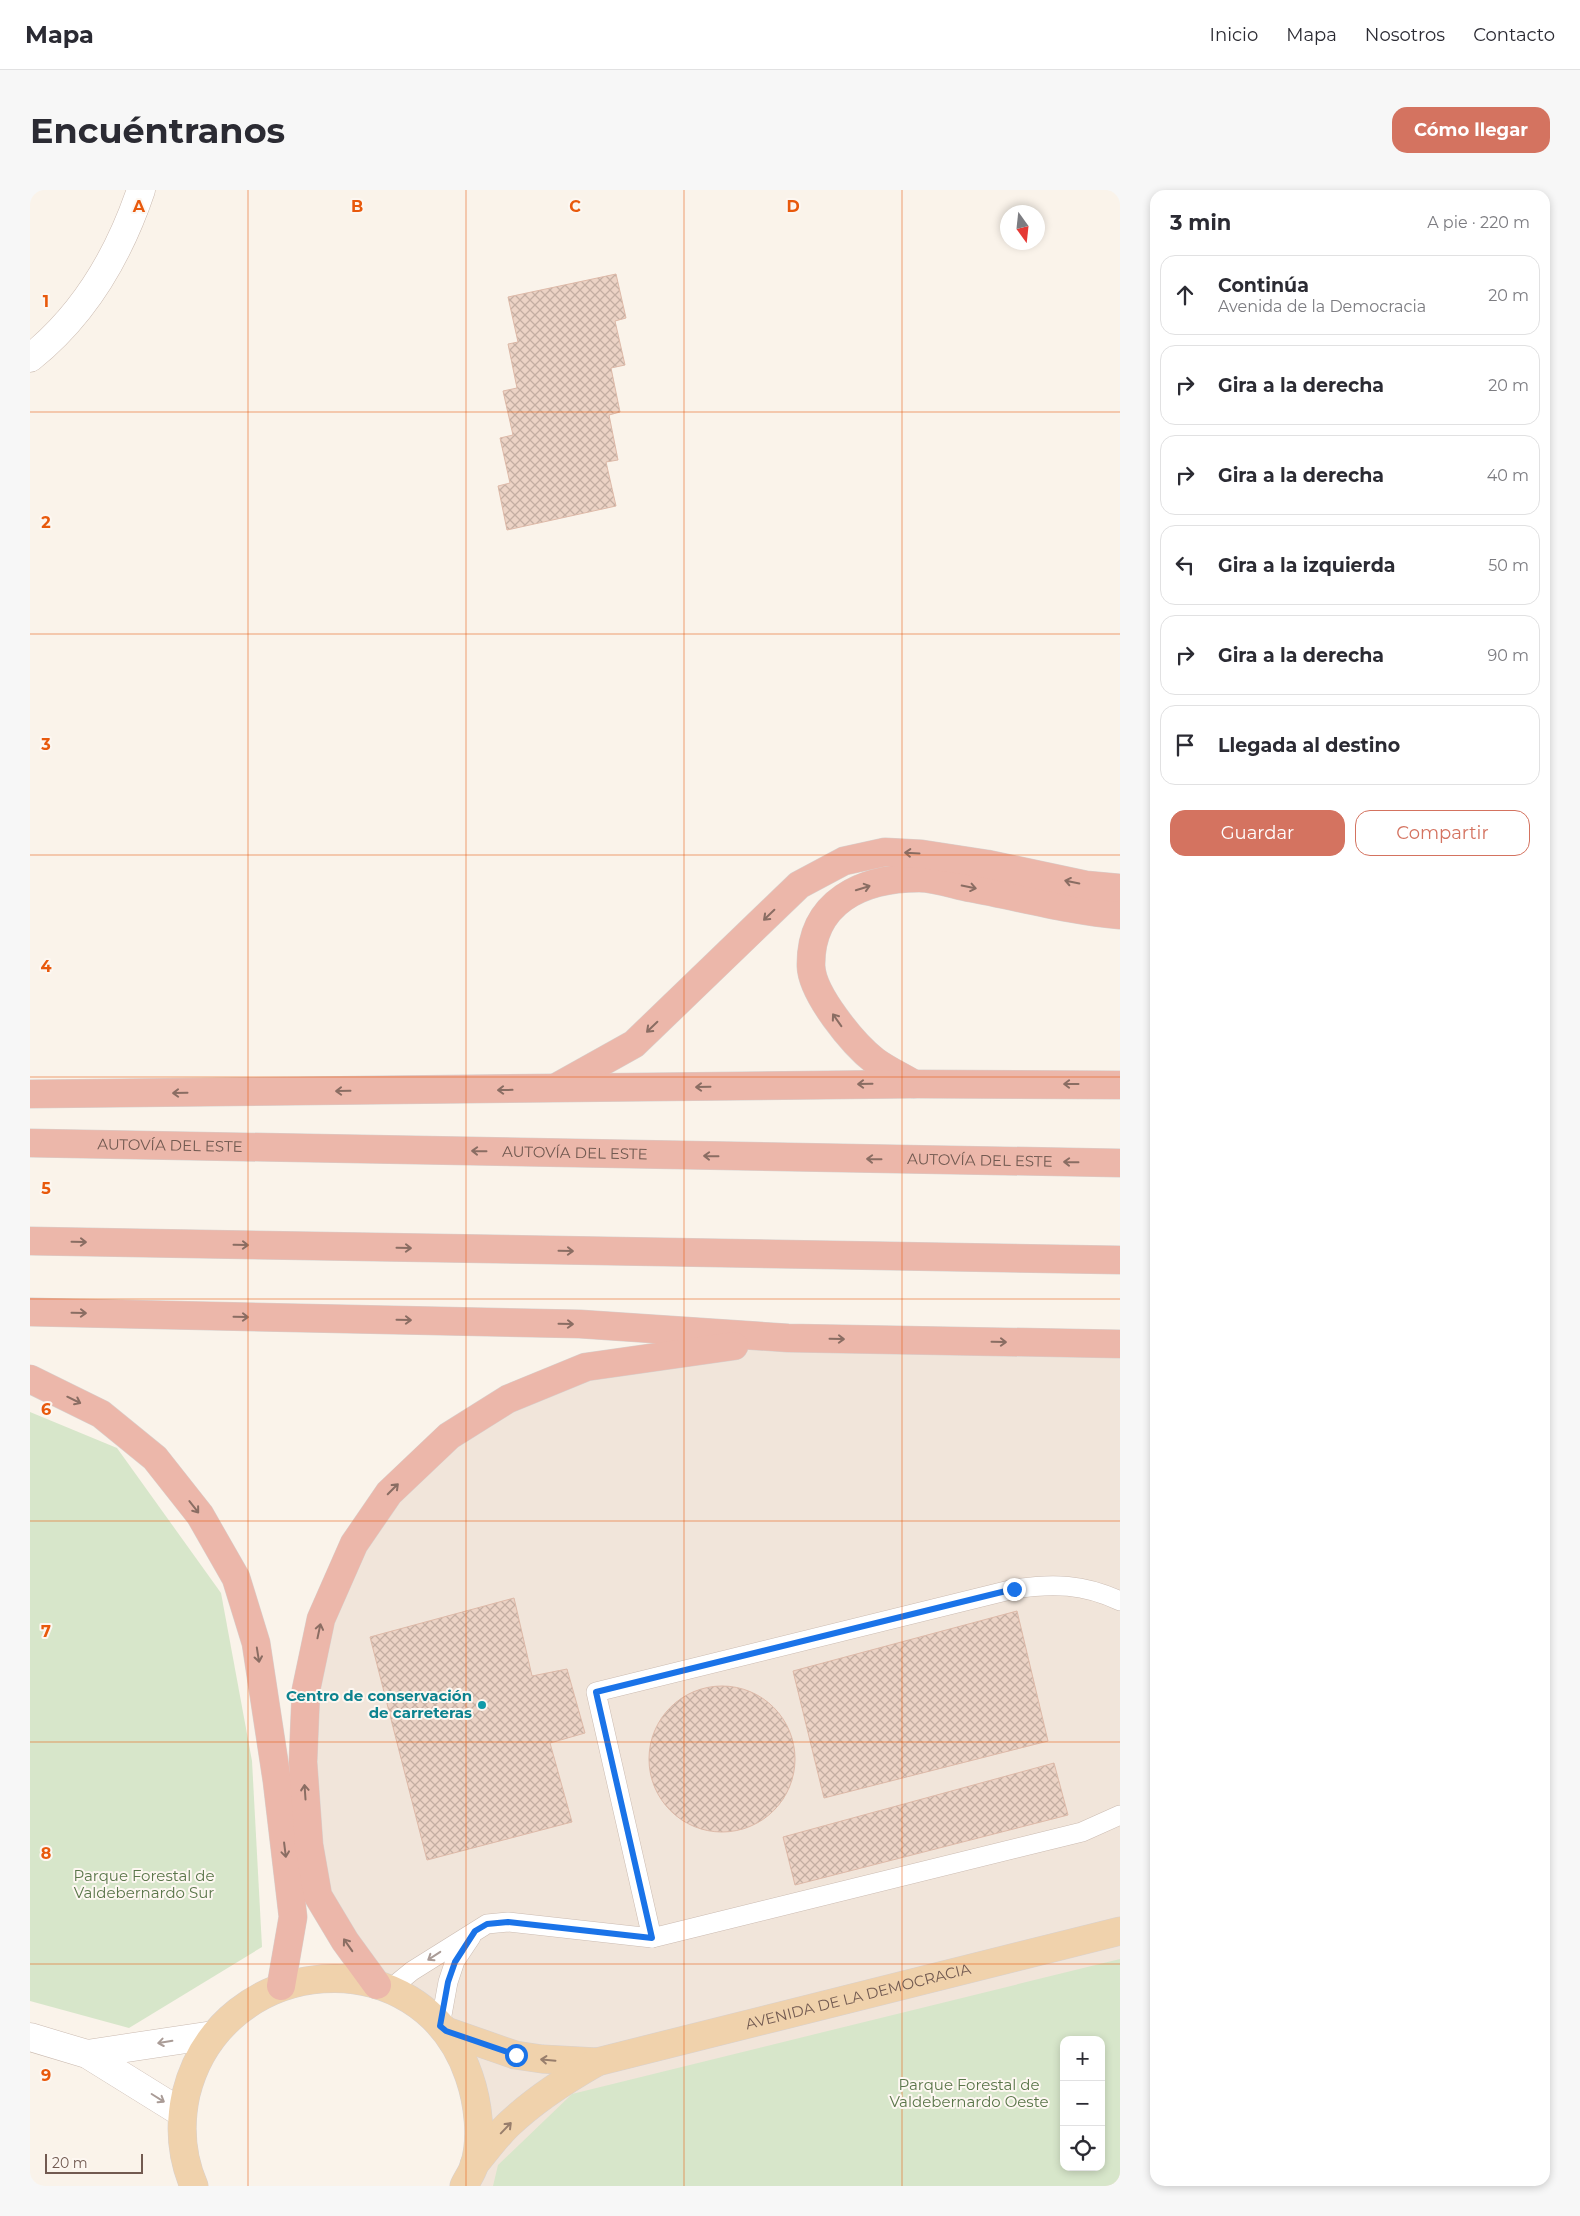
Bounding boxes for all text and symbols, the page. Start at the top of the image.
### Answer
text: Mapa [25,20,94,49]
text: Inicio [1210,24,1258,46]
text: Mapa [1286,24,1337,46]
text: Nosotros [1365,24,1445,46]
text: Contacto [1473,24,1555,46]
button: Cómo llegar [1392,107,1550,153]
text: Encuéntranos [30,109,285,152]
text: A [132,197,146,216]
text: B [351,197,363,216]
text: C [569,197,581,216]
text: D [786,197,800,216]
north arrow [1000,205,1045,250]
text: 3 min [1170,210,1231,235]
text: A pie · 220 m [1427,213,1530,232]
text: Continúa [1218,274,1309,297]
icon: ahead [1171,281,1199,309]
text: 20 m [1488,286,1529,305]
text: 1 [43,292,49,311]
text: Avenida de la Democracia [1218,297,1426,316]
icon: right [1171,371,1199,399]
text: Gira a la derecha [1218,374,1384,397]
text: 20 m [1488,376,1529,395]
icon: right [1171,461,1199,489]
text: Gira a la derecha [1218,464,1384,487]
text: 40 m [1487,466,1529,485]
text: 2 [41,513,51,532]
icon: left [1171,551,1199,579]
text: Gira a la izquierda [1218,554,1396,577]
text: 50 m [1488,556,1529,575]
icon: right [1171,641,1199,669]
text: Gira a la derecha [1218,644,1384,667]
text: 90 m [1487,646,1529,665]
icon: arrive [1171,731,1199,759]
text: Llegada al destino [1218,734,1400,757]
text: 3 [40,735,51,754]
button: Guardar [1170,810,1345,856]
button: Compartir [1355,810,1530,856]
one-way arrow [904,849,920,858]
one-way arrow [1064,877,1080,886]
one-way arrow [855,882,871,892]
one-way arrow [960,883,976,893]
one-way arrow [762,909,775,921]
text: 4 [40,957,52,976]
one-way arrow [832,1013,842,1027]
one-way arrow [645,1021,658,1033]
one-way arrow [1064,1079,1080,1089]
one-way arrow [858,1080,874,1089]
one-way arrow [695,1082,712,1092]
one-way arrow [497,1085,513,1094]
one-way arrow [335,1086,351,1096]
one-way arrow [172,1088,188,1098]
street label: AUTOVÍA DEL ESTE [97,1134,243,1156]
street label: AUTOVÍA DEL ESTE [502,1142,648,1163]
one-way arrow [471,1147,487,1156]
street label: AUTOVÍA DEL ESTE [907,1149,1053,1171]
one-way arrow [704,1151,720,1160]
one-way arrow [866,1154,882,1163]
one-way arrow [1064,1157,1080,1167]
text: 5 [41,1179,51,1198]
one-way arrow [70,1237,86,1247]
one-way arrow [232,1240,249,1250]
one-way arrow [395,1243,411,1253]
one-way arrow [558,1246,574,1256]
one-way arrow [70,1309,86,1318]
one-way arrow [232,1312,249,1322]
one-way arrow [395,1316,411,1325]
one-way arrow [558,1319,574,1329]
one-way arrow [828,1334,845,1344]
one-way arrow [991,1337,1007,1346]
one-way arrow [66,1396,81,1406]
text: 6 [41,1400,51,1419]
one-way arrow [387,1483,400,1495]
one-way arrow [188,1500,199,1513]
route end [1003,1578,1026,1601]
text: 7 [41,1622,51,1641]
one-way arrow [314,1624,324,1640]
one-way arrow [253,1646,263,1662]
place label: Centro de conservación de carreteras [286,1686,472,1722]
marker: Centro de conservación de carreteras [476,1699,488,1711]
one-way arrow [300,1785,309,1801]
one-way arrow [280,1842,290,1858]
text: 8 [41,1844,51,1863]
park label: Parque Forestal de Valdebernardo Sur [73,1866,215,1902]
one-way arrow [343,1938,353,1952]
one-way arrow [427,1951,441,1961]
street label: AVENIDA DE LA DEMOCRACIA [743,1959,973,2033]
map controls [1060,2036,1105,2171]
button: + [1060,2036,1105,2081]
one-way arrow [157,2037,173,2047]
route start [505,2044,528,2067]
one-way arrow [540,2055,556,2064]
text: 9 [41,2066,51,2085]
park label: Parque Forestal de Valdebernardo Oeste [889,2075,1049,2111]
button: − [1060,2081,1105,2126]
one-way arrow [150,2094,164,2104]
one-way arrow [500,2122,512,2134]
button: locate [1060,2126,1105,2171]
scale bar [45,2151,142,2174]
text: 20 m [52,2154,88,2172]

